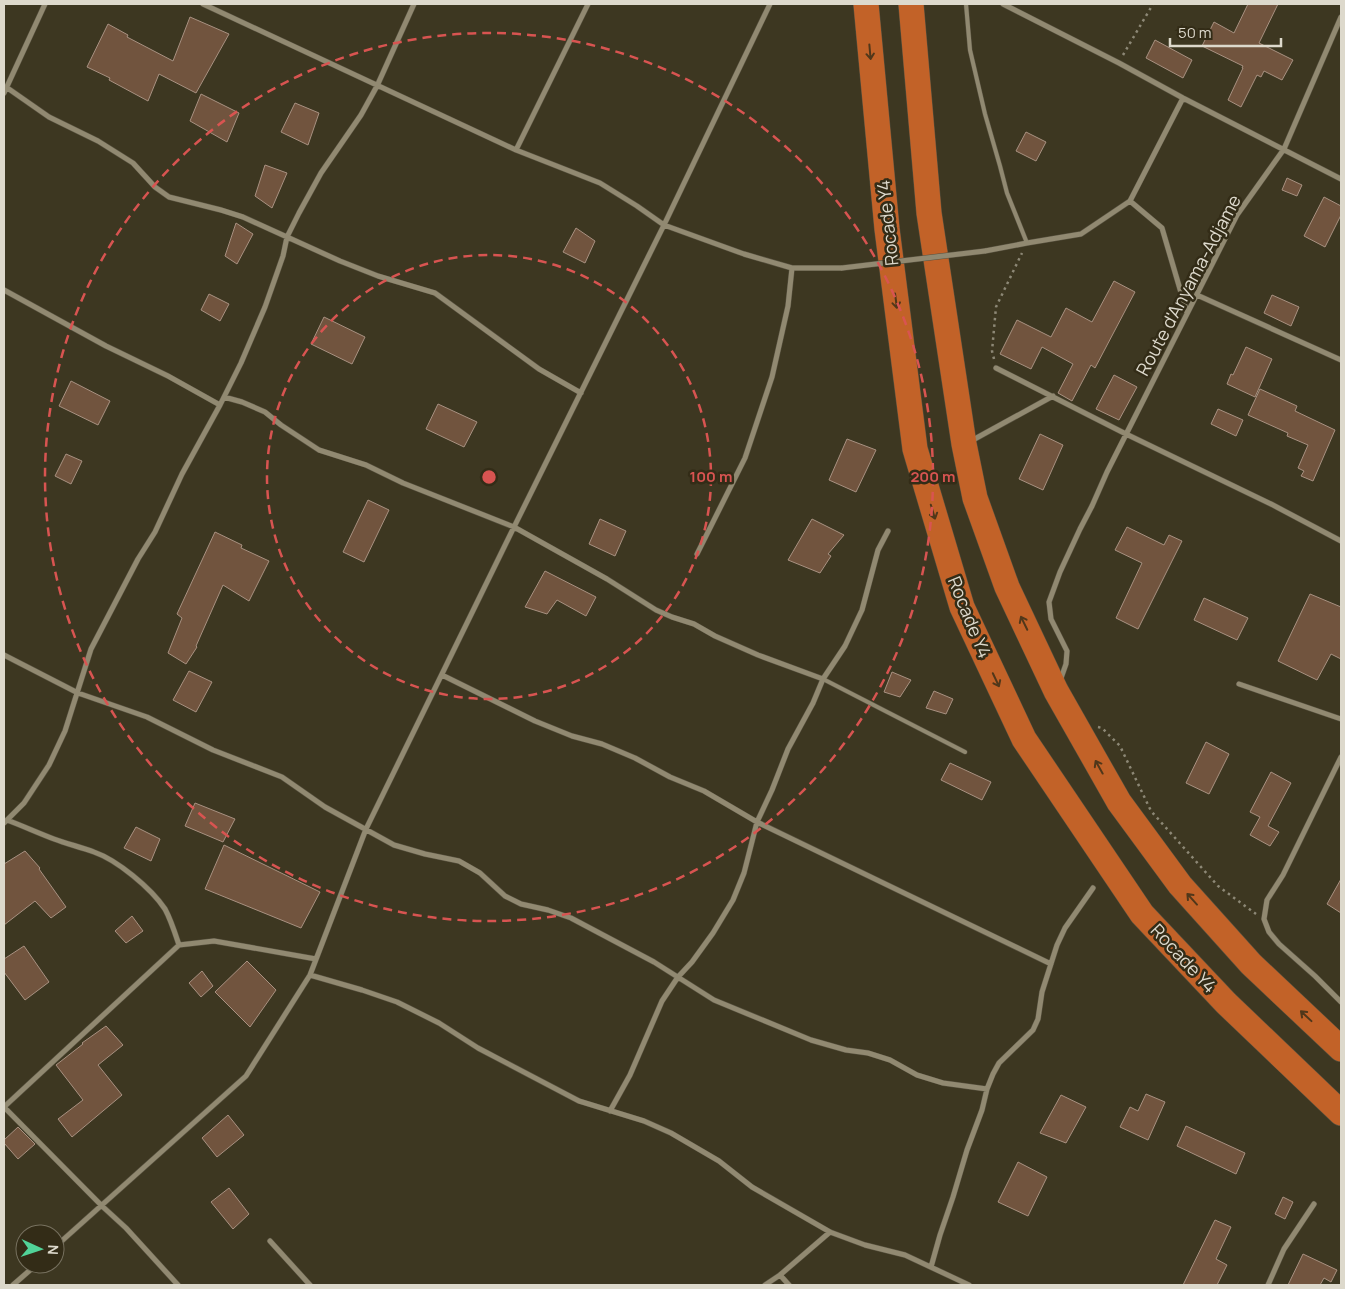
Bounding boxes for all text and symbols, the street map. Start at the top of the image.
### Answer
scale bar [1170,15,1281,47]
text: 50 m [1178,22,1212,43]
one-way arrow [865,44,875,60]
street label: Rocade Y4 [871,179,903,267]
street label: Route d'Anyama-Adjame [1130,190,1246,380]
one-way arrow [891,293,901,309]
text: 100 m [690,466,732,487]
text: 200 m [910,466,956,487]
centre of rings [480,468,498,486]
one-way arrow [929,504,939,520]
street label: Rocade Y4 [943,573,997,661]
one-way arrow [1019,616,1028,631]
one-way arrow [992,672,1002,687]
one-way arrow [1094,760,1104,774]
one-way arrow [1187,893,1198,906]
street label: Rocade Y4 [1146,918,1222,998]
one-way arrow [1299,1010,1312,1022]
north arrow [15,1224,65,1274]
text: N [44,1244,63,1255]

